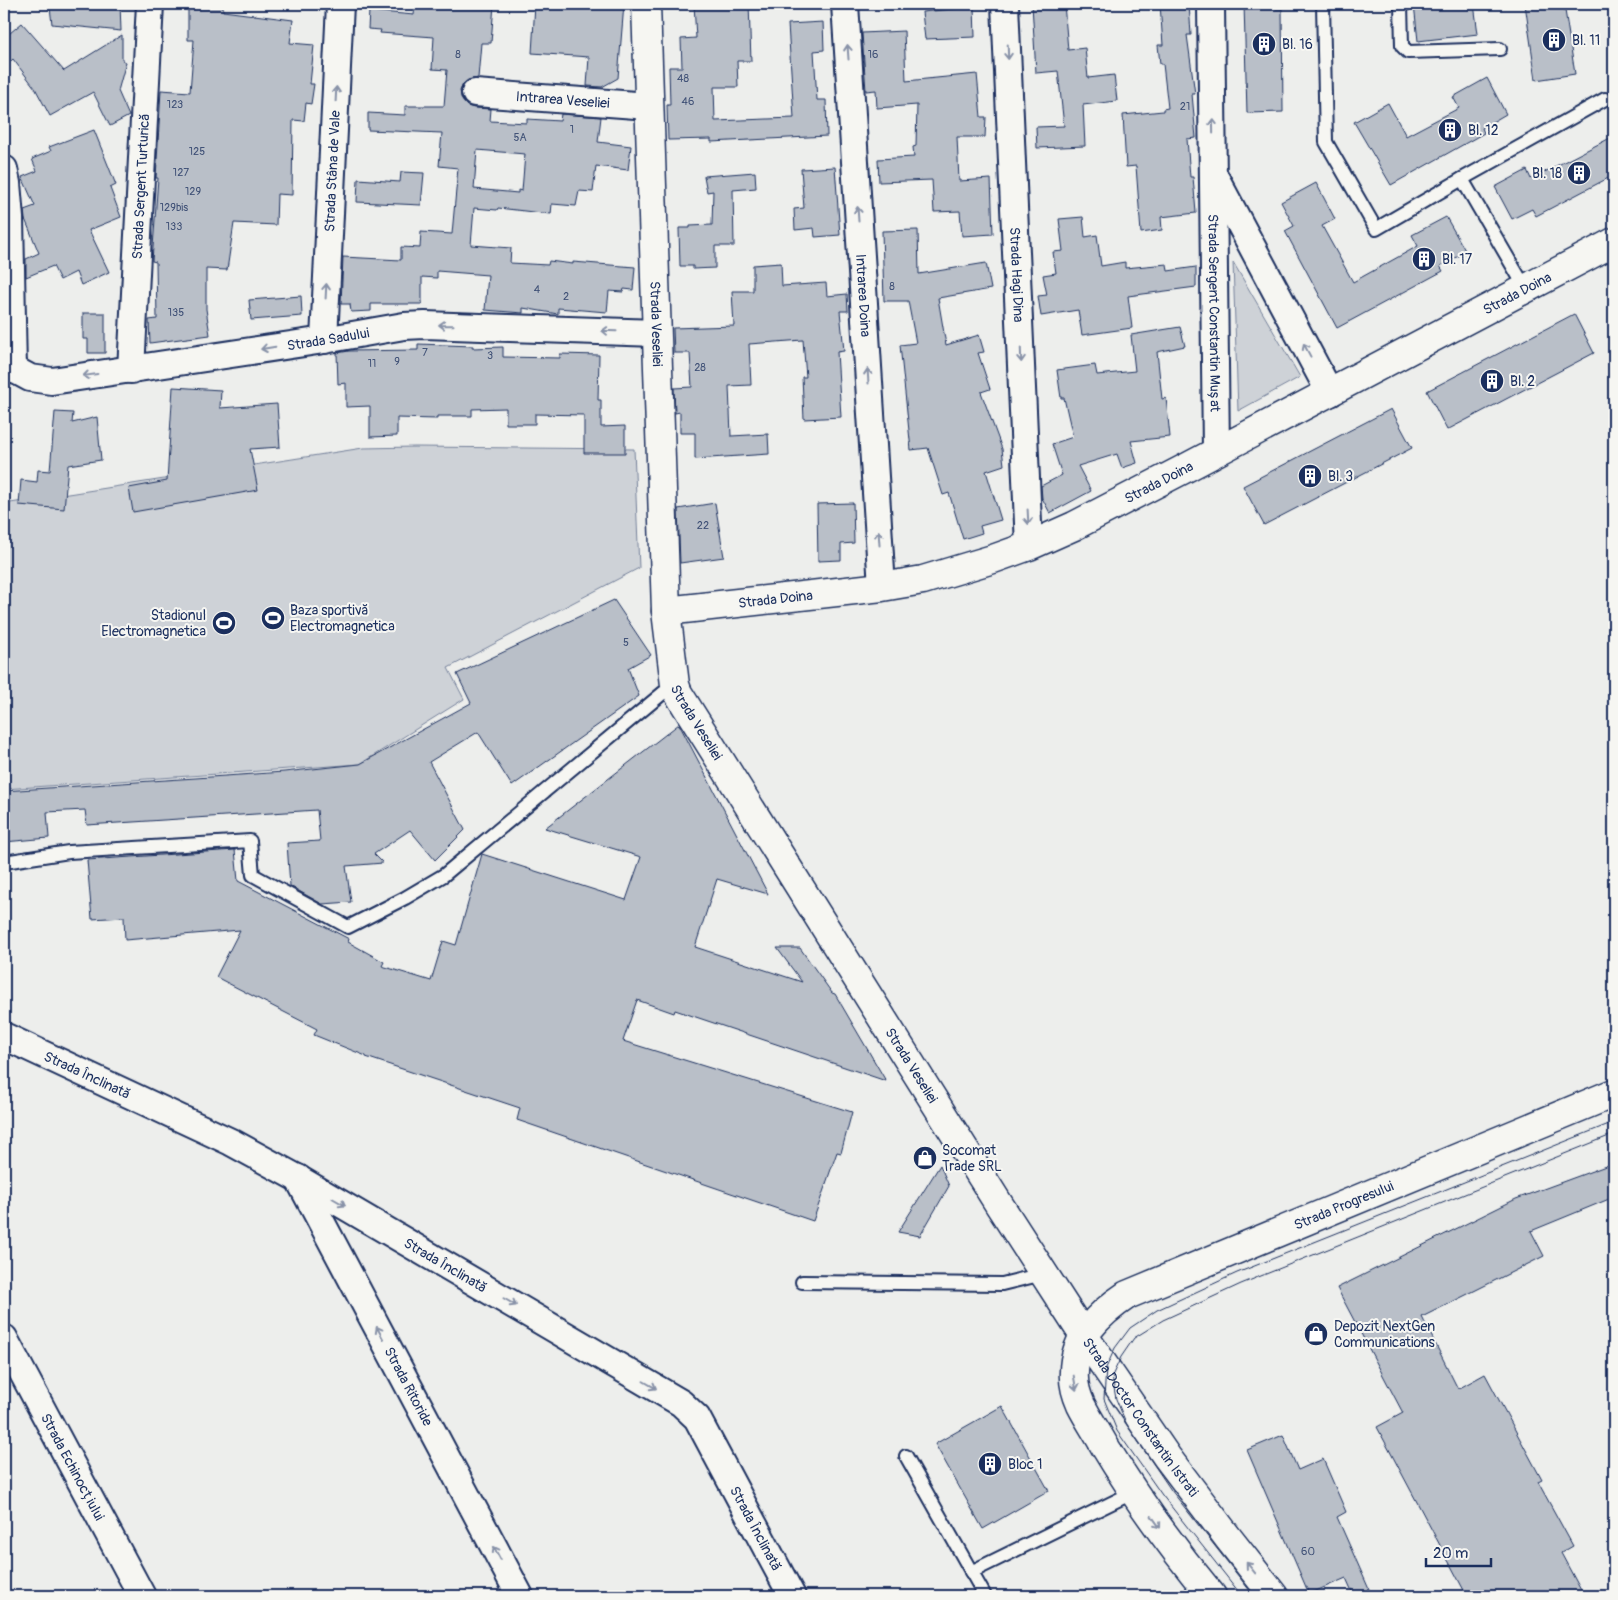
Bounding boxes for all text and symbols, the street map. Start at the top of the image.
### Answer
building icon: Bl. 11 [1541,27,1567,53]
building icon: Bl. 16 [1251,31,1277,57]
place label: Bl. 11 [1572,32,1600,49]
place label: Bl. 16 [1282,36,1313,53]
one-way arrow [843,44,852,60]
one-way arrow [1003,44,1012,60]
house number: 8 [455,48,461,61]
house number: 16 [868,48,878,61]
house number: 48 [677,72,689,85]
one-way arrow [331,86,340,102]
street label: Intrarea Veseliei [515,88,611,112]
house number: 46 [682,95,694,108]
house number: 123 [167,98,183,111]
house number: 21 [1180,100,1190,113]
street label: Strada Stâna de Vale [321,110,343,232]
street label: Strada Sergent Turturică [128,113,153,260]
building icon: Bl. 12 [1437,117,1463,143]
one-way arrow [1208,118,1218,134]
place label: Bl. 12 [1468,122,1499,139]
house number: 1 [570,123,574,136]
house number: 5A [513,131,527,144]
house number: 125 [189,145,205,158]
building icon: Bl. 18 [1566,160,1592,186]
place label: Bl. 18 [1532,165,1562,182]
house number: 127 [173,166,189,179]
house number: 129 [185,185,201,198]
house number: 129bis [160,201,188,214]
one-way arrow [853,206,863,222]
street label: Strada Sergent Constantin Mușat [1205,214,1224,412]
house number: 133 [166,220,182,233]
street label: Strada Hagi Dina [1006,227,1028,323]
building icon: Bl. 17 [1411,246,1437,272]
place label: Bl. 17 [1442,251,1473,268]
street label: Intrarea Doina [852,253,875,337]
street label: Strada Doina [1480,268,1554,318]
house number: 8 [889,280,895,293]
street label: Strada Veseliei [647,281,666,367]
one-way arrow [322,283,331,299]
house number: 4 [534,283,541,296]
house number: 2 [563,290,569,303]
house number: 135 [168,306,184,319]
one-way arrow [438,320,454,330]
street label: Strada Sadului [286,324,371,354]
one-way arrow [601,327,617,336]
one-way arrow [1302,343,1311,358]
one-way arrow [260,344,276,354]
house number: 7 [422,346,428,359]
one-way arrow [1016,346,1025,362]
house number: 3 [487,349,493,362]
house number: 9 [394,355,400,368]
house number: 11 [368,357,376,370]
house number: 28 [694,361,706,374]
one-way arrow [864,368,873,384]
building icon: Bl. 2 [1479,368,1505,394]
one-way arrow [82,371,98,381]
place label: Bl. 2 [1510,373,1535,390]
street label: Strada Doina [1122,457,1196,507]
building icon: Bl. 3 [1297,463,1323,489]
place label: Bl. 3 [1328,468,1353,485]
one-way arrow [1023,509,1032,525]
house number: 22 [697,519,709,532]
one-way arrow [874,531,883,547]
street label: Strada Doina [737,586,813,611]
place label: Baza sportivă Electromagnetica [290,602,395,635]
sports icon: Baza sportivă Electromagnetica [260,605,286,631]
place label: Stadionul Electromagnetica [101,607,206,640]
sports icon: Stadionul Electromagnetica [211,610,237,636]
house number: 5 [623,636,629,649]
street label: Strada Veseliei [667,682,727,763]
street label: Strada Veseliei [882,1025,942,1106]
street label: Strada Înclinată [41,1047,133,1102]
place label: Socomat Trade SRL [942,1142,1002,1175]
shop icon: Socomat Trade SRL [912,1145,938,1171]
street label: Strada Progresului [1291,1177,1396,1233]
one-way arrow [332,1198,346,1208]
street label: Strada Înclinată [401,1234,490,1296]
one-way arrow [502,1298,516,1308]
place label: Depozit NextGen Communications [1334,1318,1435,1351]
shop icon: Depozit NextGen Communications [1303,1321,1329,1347]
one-way arrow [375,1325,385,1340]
street label: Strada Doctor Constantin Istrati [1079,1334,1203,1500]
street label: Strada Ritoride [381,1344,437,1429]
one-way arrow [1071,1374,1081,1390]
one-way arrow [642,1380,656,1390]
street label: Strada Echinocțiului [37,1410,109,1524]
building icon: Bloc 1 [977,1451,1003,1477]
place label: Bloc 1 [1008,1456,1042,1473]
street label: Strada Înclinată [726,1483,786,1574]
one-way arrow [1151,1515,1161,1529]
scale bar [1426,1535,1490,1567]
text: 20 m [1433,1544,1468,1563]
house number: 60 [1301,1545,1315,1558]
one-way arrow [492,1546,502,1561]
one-way arrow [1246,1562,1257,1575]

